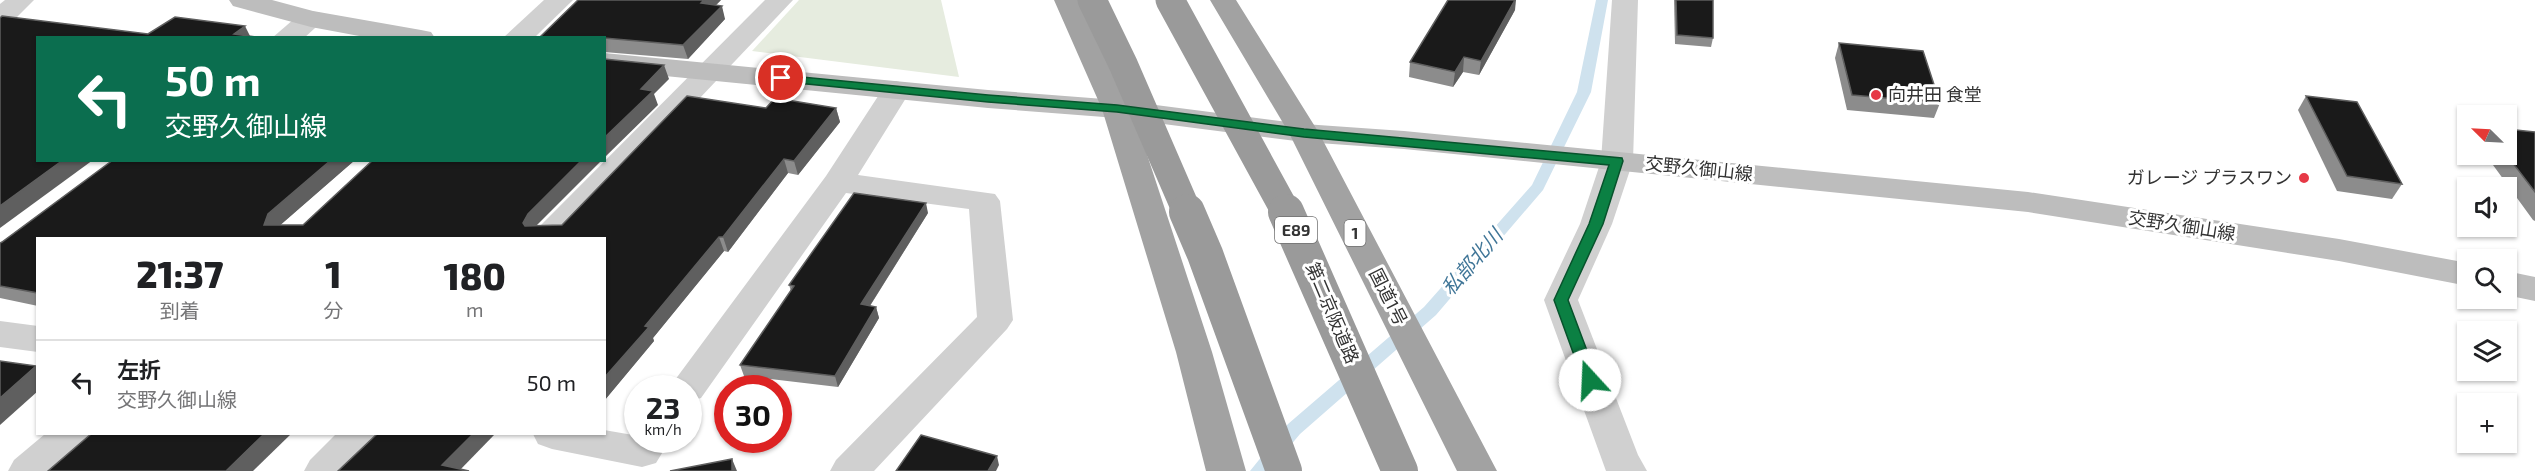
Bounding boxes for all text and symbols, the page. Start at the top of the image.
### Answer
pin [755,52,806,103]
text: 50 m [165,54,261,104]
icon: left [66,60,144,138]
icon: arrive [764,61,797,94]
place label: 向井田 食堂 [1888,83,1982,105]
marker: 向井田 食堂 [1869,88,1883,102]
north arrow [2457,105,2517,165]
map controls [2457,105,2517,453]
text: 交野久御山線 [165,109,327,141]
street label: 交野久御山線 [1644,151,1754,185]
place label: ガレージ プラスワン [2127,166,2292,188]
marker: ガレージ プラスワン [2297,171,2311,185]
button: sound [2457,177,2517,237]
street label: 交野久御山線 [2127,206,2237,244]
road number: E89 [1275,217,1317,243]
road number: 1 [1344,220,1366,246]
water label: 私部北川 [1436,222,1508,299]
button: search [2457,249,2517,309]
text: 21:37 [136,252,223,295]
text: 1 [325,252,342,295]
text: 180 [444,254,506,297]
street label: 第二京阪道路 [1302,259,1364,367]
street label: 国道1号 [1365,264,1413,329]
text: m [466,297,483,321]
text: 到着 [160,298,200,322]
text: 分 [323,298,343,322]
button: layers [2457,321,2517,381]
position arrow [1558,348,1622,412]
text: 左折 [117,356,161,382]
icon: left [66,366,99,399]
text: 50 m [527,369,576,395]
speed limit sign: 30 [714,375,792,453]
text: 交野久御山線 [117,387,237,411]
text: 23 [646,389,680,425]
button: + [2457,393,2517,453]
text: km/h [644,420,682,438]

